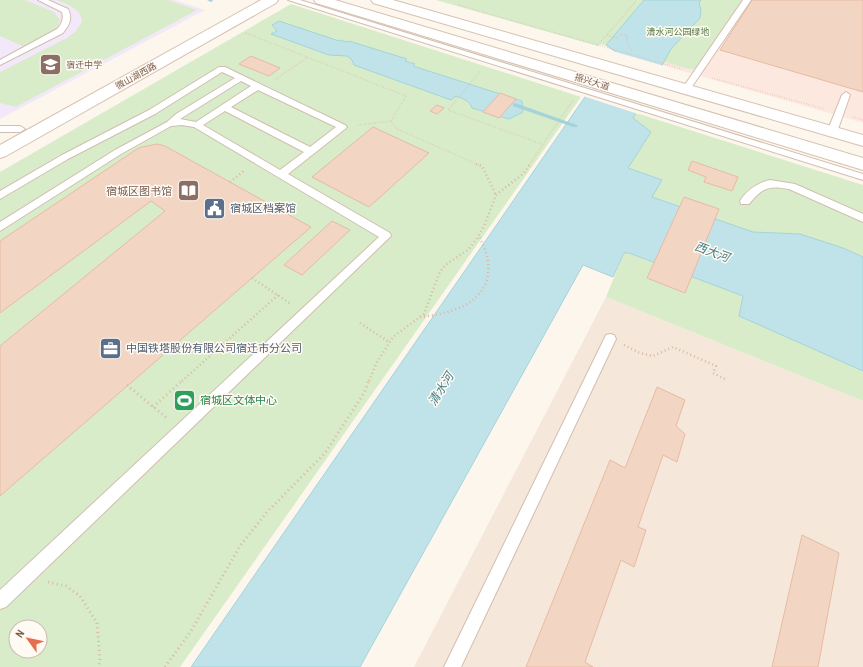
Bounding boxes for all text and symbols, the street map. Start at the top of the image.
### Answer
park label: 清水河公园绿地 [646,26,710,38]
school or university icon: 宿迁中学 [38,52,64,78]
place label: 宿迁中学 [66,59,102,71]
street label: 微山湖西路 [113,60,159,92]
street label: 振兴大道 [573,71,611,93]
library icon: 宿城区图书馆 [175,178,201,204]
place label: 宿城区图书馆 [106,184,172,198]
public building icon: 宿城区档案馆 [202,195,228,221]
place label: 宿城区档案馆 [230,201,296,215]
water label: 西大河 [692,238,734,266]
office icon: 中国铁塔股份有限公司宿迁市分公司 [97,335,123,361]
place label: 中国铁塔股份有限公司宿迁市分公司 [126,341,302,355]
water label: 清水河 [425,368,458,409]
sports icon: 宿城区文体中心 [171,387,197,413]
place label: 宿城区文体中心 [200,393,277,407]
north arrow [8,619,48,659]
text: N [12,627,27,640]

